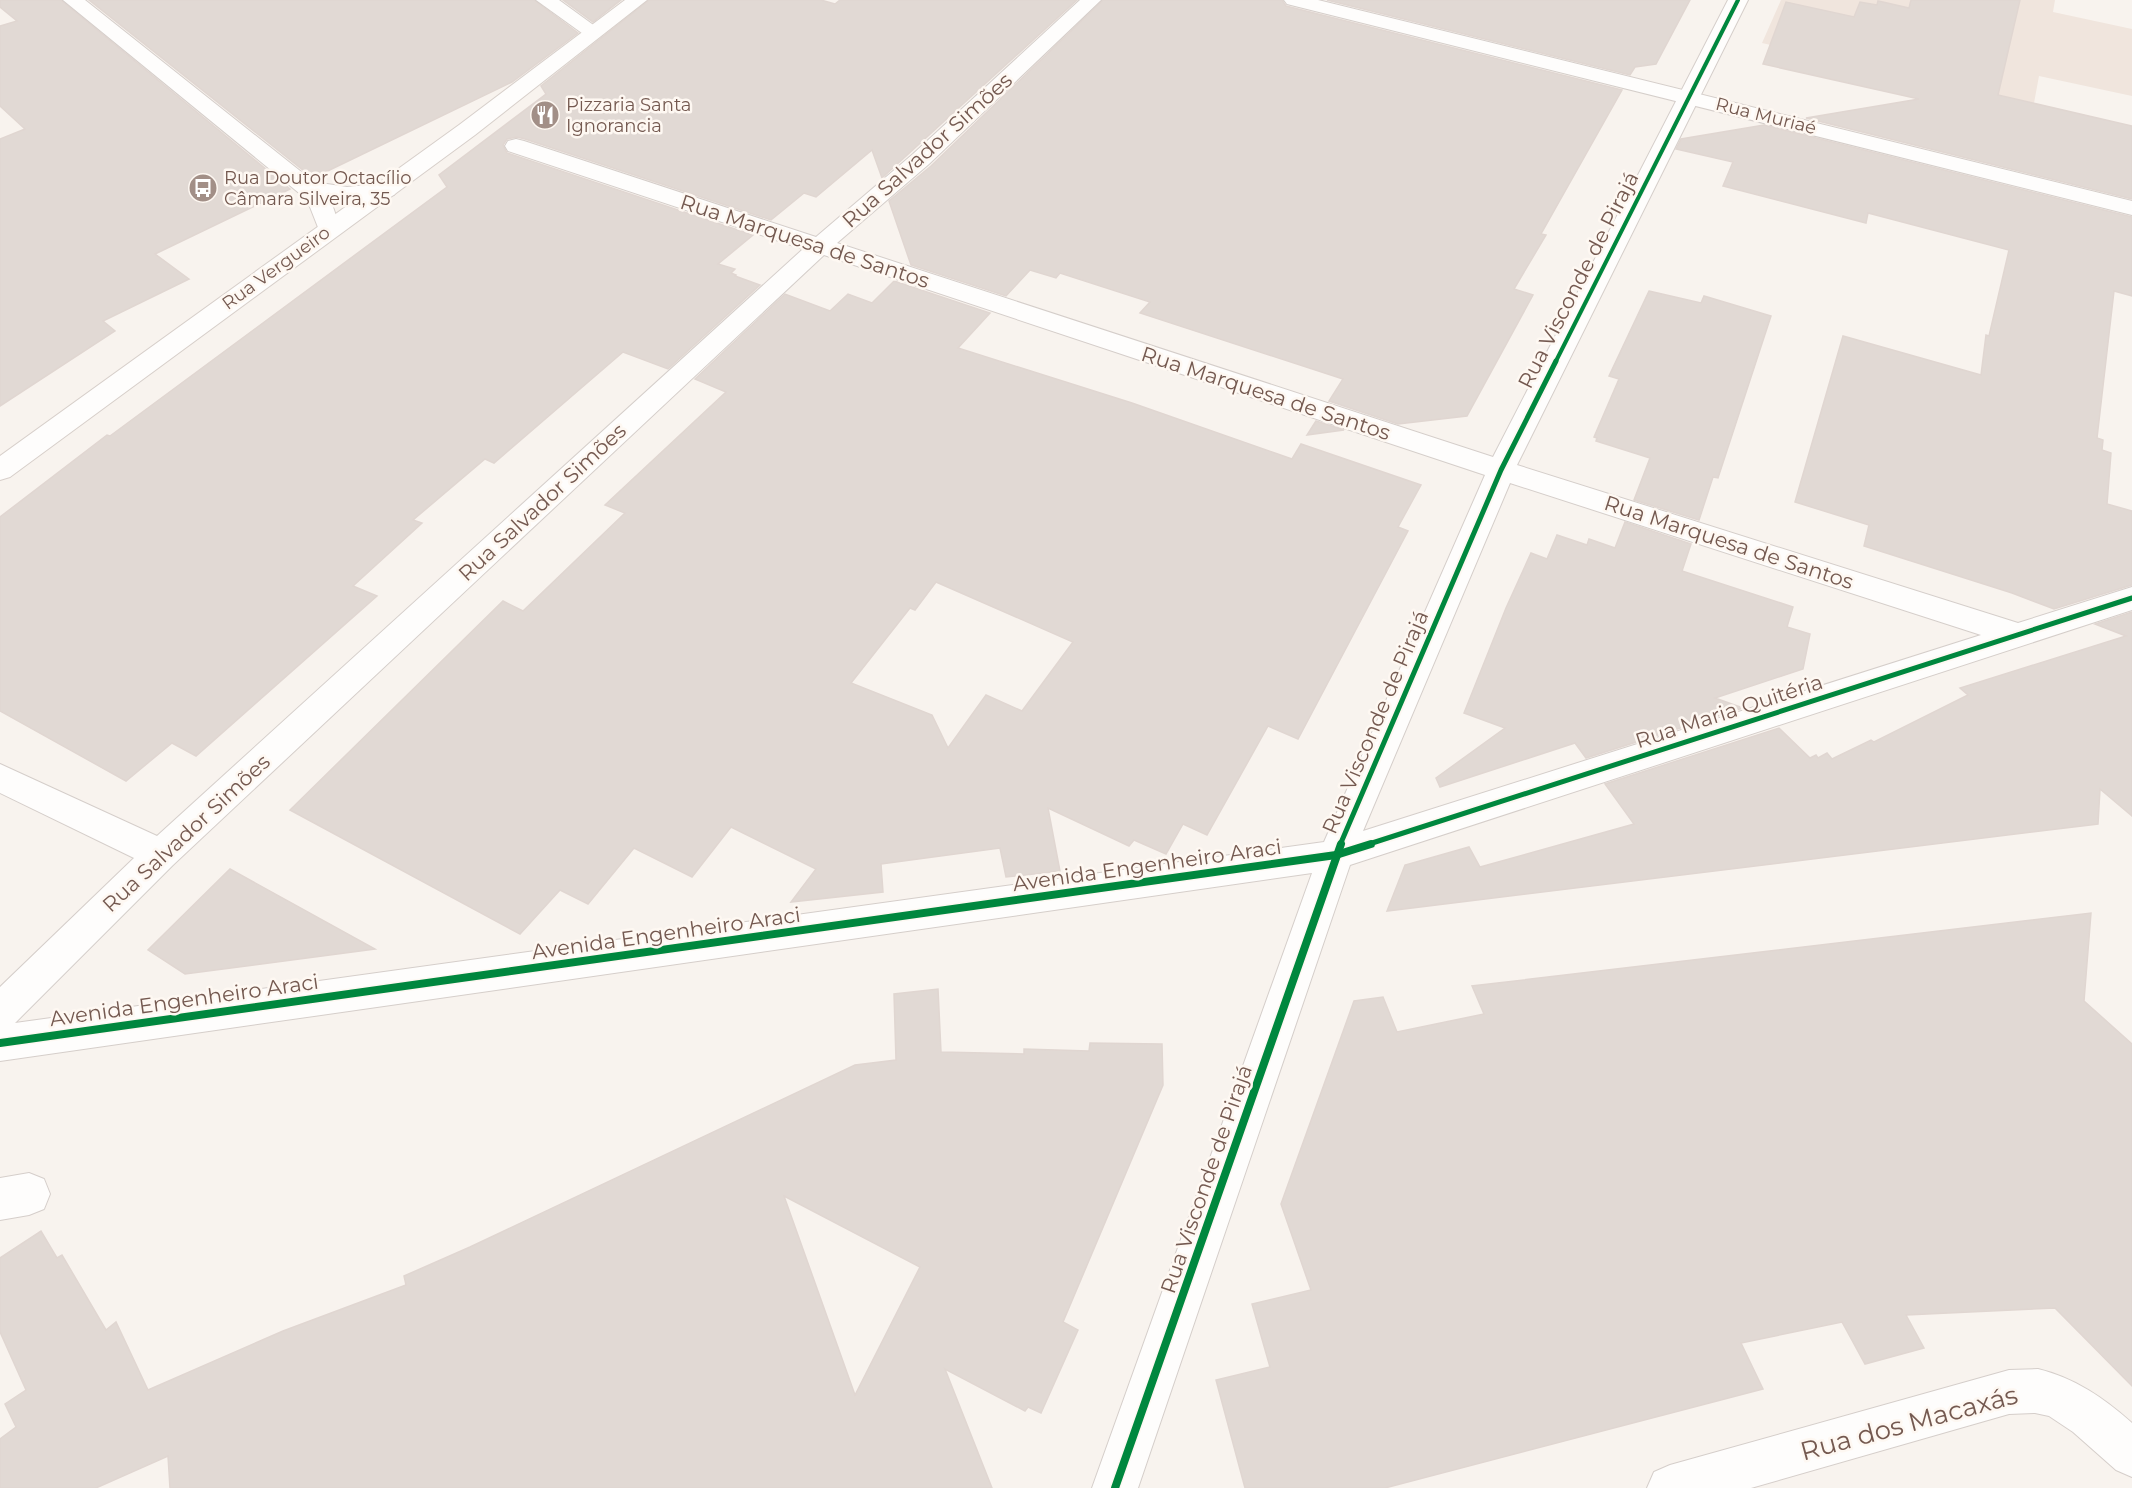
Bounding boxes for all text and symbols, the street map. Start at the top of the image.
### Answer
street label: Rua Salvador Simões [837,67,1017,233]
street label: Rua Muriaé [1713,93,1819,139]
place label: Pizzaria Santa Ignorancia [566,94,691,137]
restaurant icon: Pizzaria Santa Ignorancia [529,99,561,131]
place label: Rua Doutor Octacílio Câmara Silveira, 35 [224,167,412,210]
street label: Rua Visconde de Pirajá [1512,167,1644,393]
bus stop icon: Rua Doutor Octacílio Câmara Silveira, 35 [187,172,219,204]
street label: Rua Marquesa de Santos [677,189,933,293]
street label: Rua Vergueiro [218,221,334,315]
street label: Rua Marquesa de Santos [1138,341,1394,445]
street label: Rua Salvador Simões [453,418,631,586]
street label: Rua Marquesa de Santos [1601,490,1857,594]
street label: Rua Visconde de Pirajá [1317,607,1433,837]
street label: Rua Maria Quitéria [1632,669,1826,753]
street label: Rua Salvador Simões [97,749,275,917]
street label: Avenida Engenheiro Araci [1011,834,1283,896]
street label: Avenida Engenheiro Araci [530,902,802,964]
street label: Avenida Engenheiro Araci [48,969,320,1031]
street label: Rua Visconde de Pirajá [1155,1061,1257,1297]
street label: Rua dos Macaxás [1797,1379,2021,1467]

